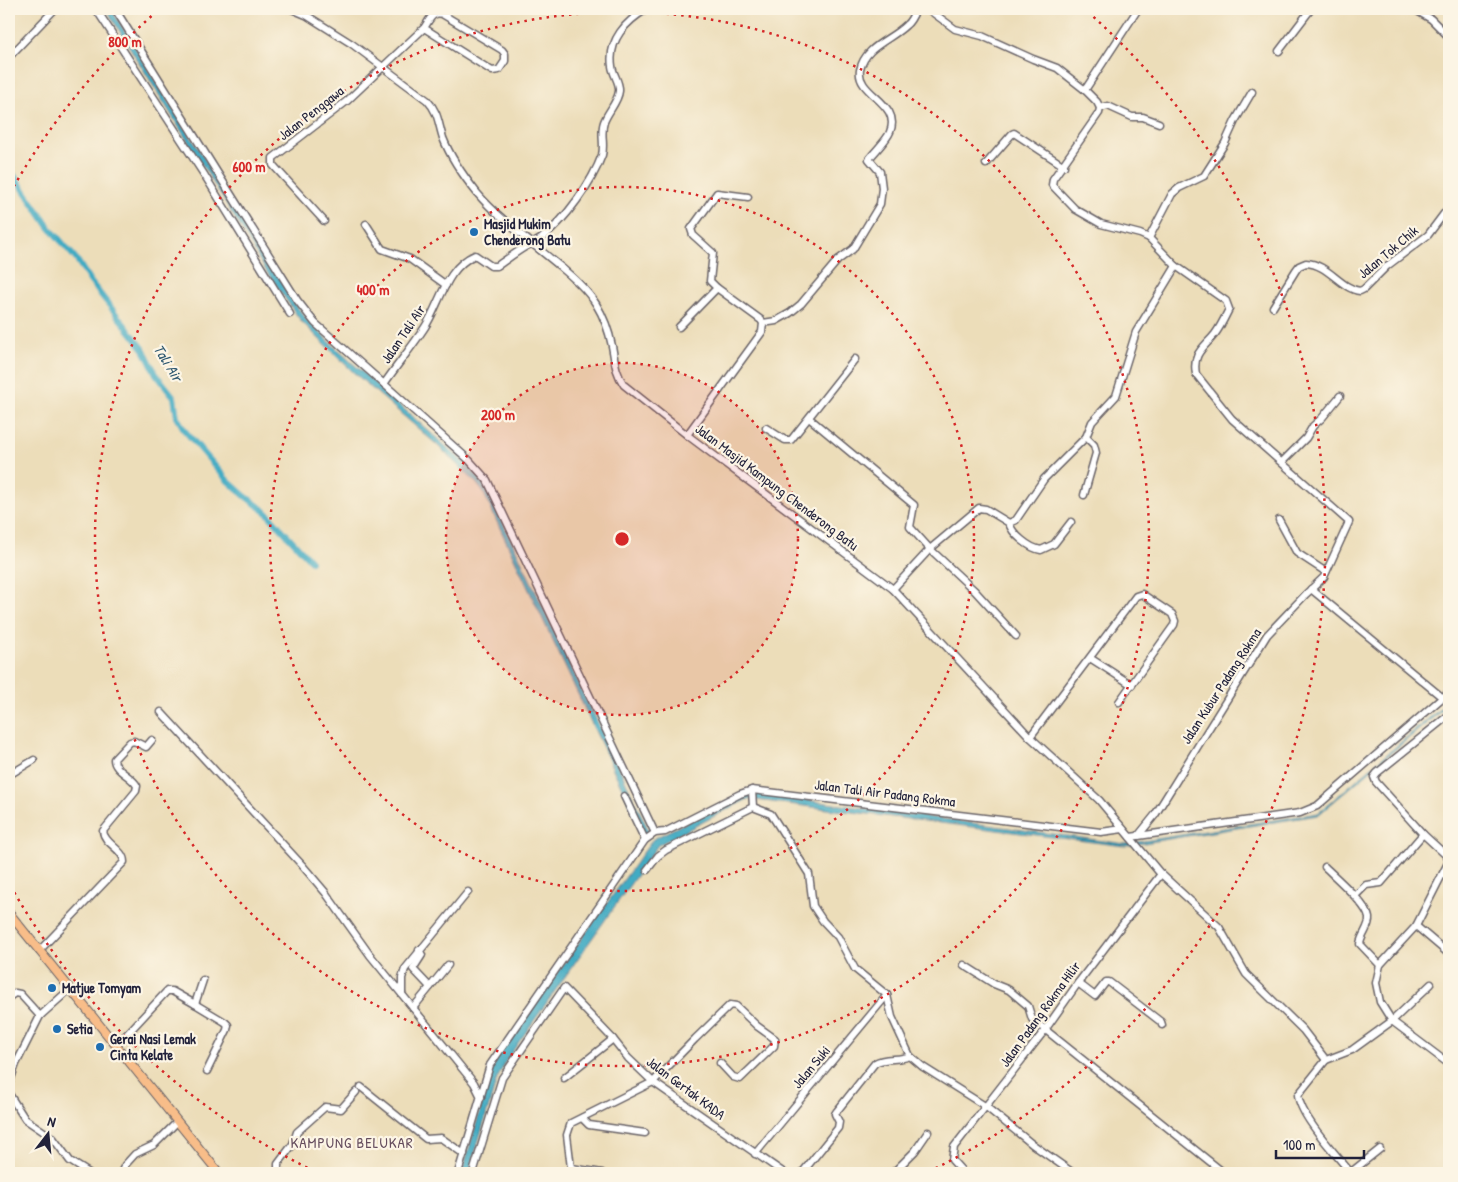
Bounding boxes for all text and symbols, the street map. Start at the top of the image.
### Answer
text: 800 m [108,31,142,52]
street label: Jalan Penggawa [274,81,348,145]
text: 600 m [232,156,266,177]
place label: Masjid Mukim Chenderong Batu [484,214,571,251]
street label: Jalan Tok Chik [1354,221,1422,282]
marker: Masjid Mukim Chenderong Batu [468,226,480,238]
text: 400 m [357,279,389,300]
street label: Jalan Tali Air [376,300,430,367]
water label: Tali Air [149,340,189,387]
text: 200 m [481,404,515,425]
street label: Jalan Masjid Kampung Chenderong Batu [691,419,863,555]
centre of rings [613,530,631,548]
street label: Jalan Kubur Padang Rokma [1176,624,1266,748]
street label: Jalan Tali Air Padang Rokma [813,774,957,812]
street label: Jalan Padang Rokma Hilir [995,957,1086,1071]
place label: Matjue Tomyam [62,978,141,999]
marker: Matjue Tomyam [46,982,58,994]
place label: Setia [67,1019,93,1038]
marker: Setia [51,1023,63,1035]
place label: Gerai Nasi Lemak Cinta Kelate [110,1029,196,1064]
marker: Gerai Nasi Lemak Cinta Kelate [94,1041,106,1053]
street label: Jalan Suki [787,1041,834,1092]
street label: Jalan Gertak KADA [643,1052,730,1124]
north arrow [22,1110,72,1160]
text: N [46,1111,58,1131]
scale bar [1276,1127,1363,1159]
district label: KAMPUNG BELUKAR [290,1132,414,1153]
text: 100 m [1283,1134,1316,1155]

